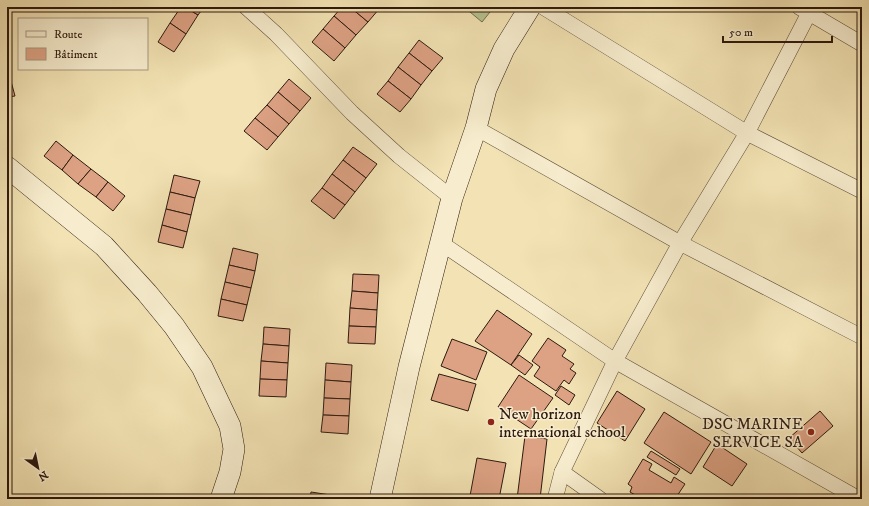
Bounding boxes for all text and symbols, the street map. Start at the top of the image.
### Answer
legend [18,18,148,70]
scale bar [723,18,832,44]
text: 50 m [729,25,753,40]
text: Route [54,27,82,42]
text: Bâtiment [54,47,98,62]
place label: New horizon international school [499,404,626,442]
place label: DSC MARINE SERVICE SA [702,414,804,452]
marker: New horizon international school [486,417,496,427]
marker: DSC MARINE SERVICE SA [806,427,816,437]
north arrow [18,448,58,488]
text: N [35,467,51,484]

